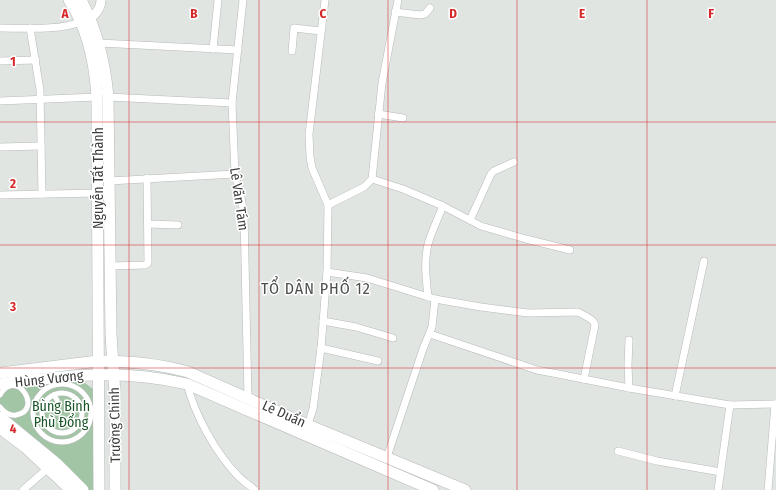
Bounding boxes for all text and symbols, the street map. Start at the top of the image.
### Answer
text: A [60,6,69,21]
text: B [190,6,198,21]
text: C [320,6,327,21]
text: D [449,6,457,21]
text: E [579,6,585,21]
text: F [708,6,714,21]
text: 1 [10,54,16,69]
street label: Nguyễn Tất Thành [89,127,107,229]
street label: Lê Văn Tám [226,166,252,232]
text: 2 [9,176,16,191]
district label: TỔ DÂN PHỐ 12 [261,276,371,298]
text: 3 [9,299,16,314]
street label: Hùng Vương [14,367,85,391]
street label: Trường Chinh [106,387,124,463]
street label: Lê Duẩn [260,396,309,431]
park label: Bùng Binh Phù Đổng [32,398,90,431]
text: 4 [10,421,17,436]

